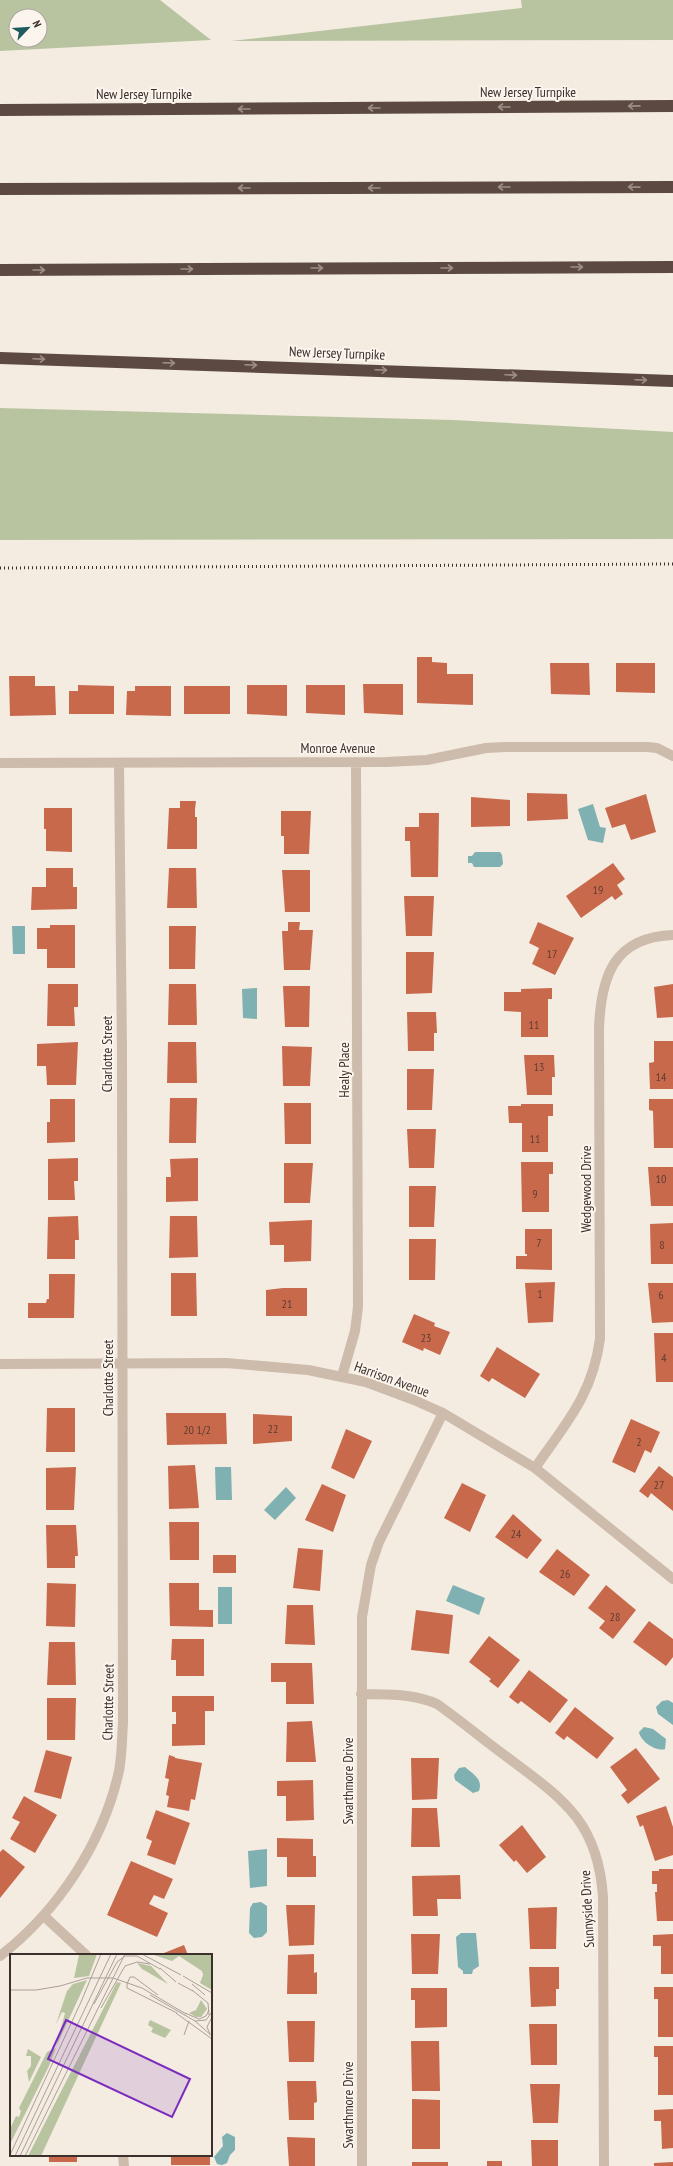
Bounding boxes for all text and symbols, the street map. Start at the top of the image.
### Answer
north arrow [8,8,48,48]
text: N [29,18,45,29]
street label: New Jersey Turnpike [480,83,576,101]
street label: New Jersey Turnpike [96,85,192,103]
one-way arrow [628,102,641,110]
one-way arrow [498,103,511,111]
one-way arrow [368,104,381,112]
one-way arrow [238,105,251,113]
one-way arrow [498,183,511,191]
one-way arrow [628,183,641,191]
one-way arrow [238,184,251,192]
one-way arrow [368,184,381,192]
one-way arrow [570,263,583,271]
one-way arrow [310,264,323,272]
one-way arrow [440,264,453,272]
one-way arrow [180,265,193,273]
one-way arrow [32,266,45,274]
street label: New Jersey Turnpike [289,342,386,364]
one-way arrow [32,355,45,363]
one-way arrow [162,359,175,366]
one-way arrow [244,362,257,369]
one-way arrow [374,366,387,374]
one-way arrow [504,371,517,379]
one-way arrow [634,376,647,383]
street label: Monroe Avenue [301,739,376,757]
house number: 19 [593,882,603,897]
house number: 17 [547,946,557,961]
street label: Charlotte Street [98,1016,116,1092]
house number: 11 [529,1017,539,1032]
street label: Healy Place [335,1042,353,1098]
house number: 13 [534,1059,544,1074]
house number: 14 [656,1069,667,1084]
house number: 11 [530,1131,540,1146]
street label: Wedgewood Drive [577,1145,595,1233]
house number: 10 [656,1171,666,1186]
house number: 9 [532,1186,538,1201]
house number: 7 [536,1235,542,1250]
house number: 8 [659,1237,665,1252]
house number: 1 [537,1286,543,1301]
house number: 6 [658,1287,664,1302]
house number: 21 [282,1296,292,1311]
house number: 23 [421,1330,431,1345]
street label: Charlotte Street [99,1340,117,1416]
house number: 4 [661,1350,667,1365]
street label: Harrison Avenue [352,1357,432,1401]
house number: 22 [268,1421,278,1436]
house number: 20 1/2 [183,1422,211,1437]
house number: 2 [636,1434,642,1449]
house number: 27 [654,1477,664,1492]
house number: 24 [511,1526,522,1541]
house number: 26 [560,1566,570,1581]
house number: 28 [610,1609,620,1624]
street label: Charlotte Street [98,1663,118,1740]
street label: Swarthmore Drive [339,1737,357,1825]
street label: Sunnyside Drive [576,1870,598,1948]
inset map [10,1954,212,2156]
street label: Swarthmore Drive [339,2061,357,2149]

